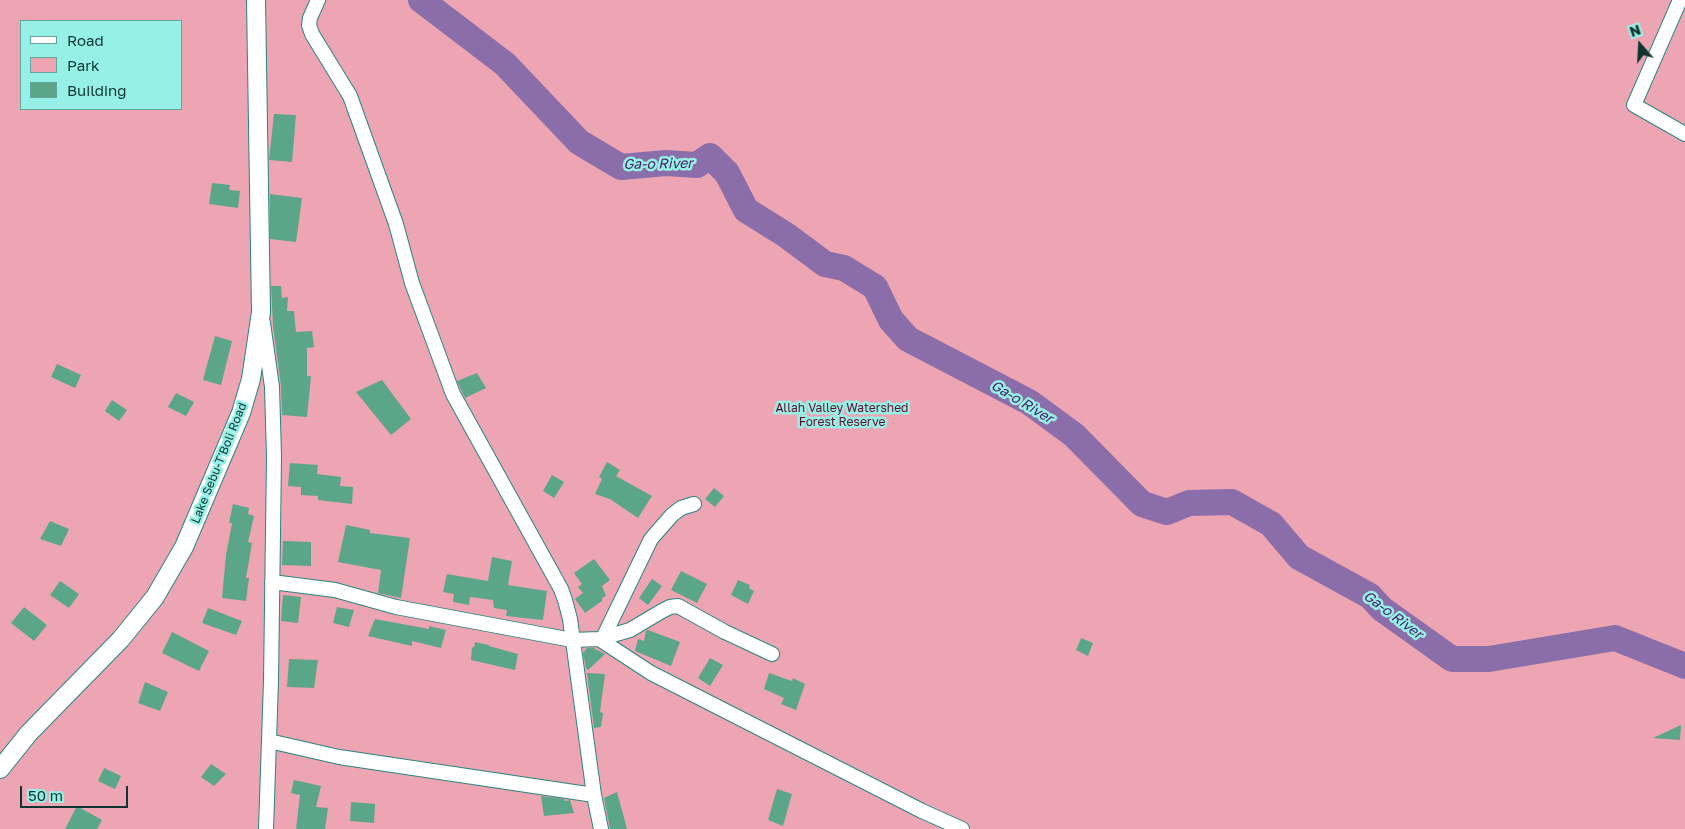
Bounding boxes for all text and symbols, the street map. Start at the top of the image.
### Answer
legend [20,20,182,110]
north arrow [1615,20,1665,70]
text: N [1627,21,1643,40]
text: Road [67,31,104,49]
text: Park [67,56,99,74]
text: Building [67,81,127,99]
water label: Ga-o River [623,155,693,173]
water label: Ga-o River [988,377,1056,427]
street label: Lake Sebu-T'Boli Road [188,401,250,525]
park label: Allah Valley Watershed Forest Reserve [776,401,908,429]
water label: Ga-o River [1360,587,1426,643]
scale bar [22,776,130,808]
text: 50 m [28,786,63,804]

